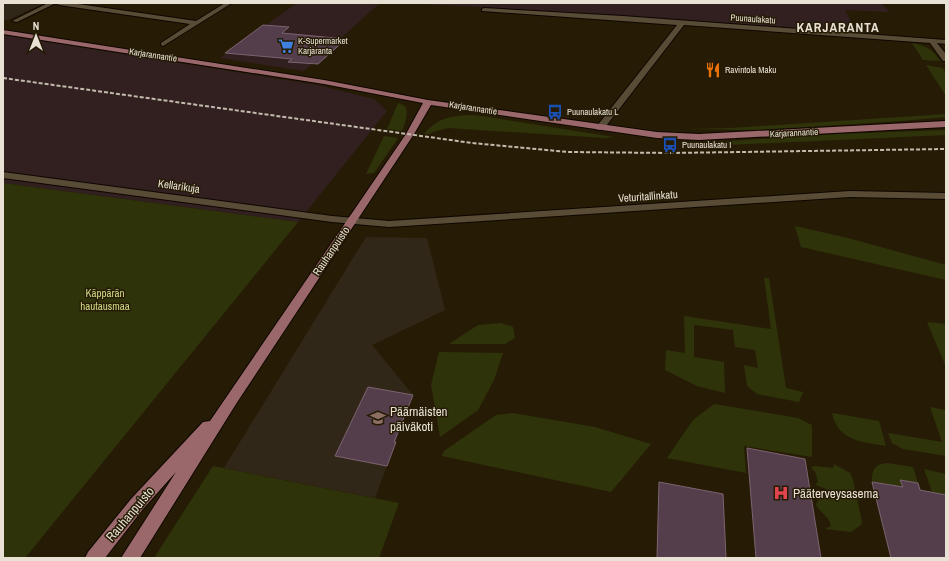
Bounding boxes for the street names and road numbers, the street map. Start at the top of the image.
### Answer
street label: Puunaulakatu [730,11,776,27]
street label: Karjarannantie [128,45,178,65]
street label: Karjarannantie [448,98,498,118]
street label: Karjarannantie [770,126,818,140]
street label: Kellarikuja [157,176,201,196]
street label: Veturitallinkatu [618,187,678,205]
street label: Rauhanpuisto [309,224,353,278]
street label: Rauhanpuisto [102,483,158,545]

